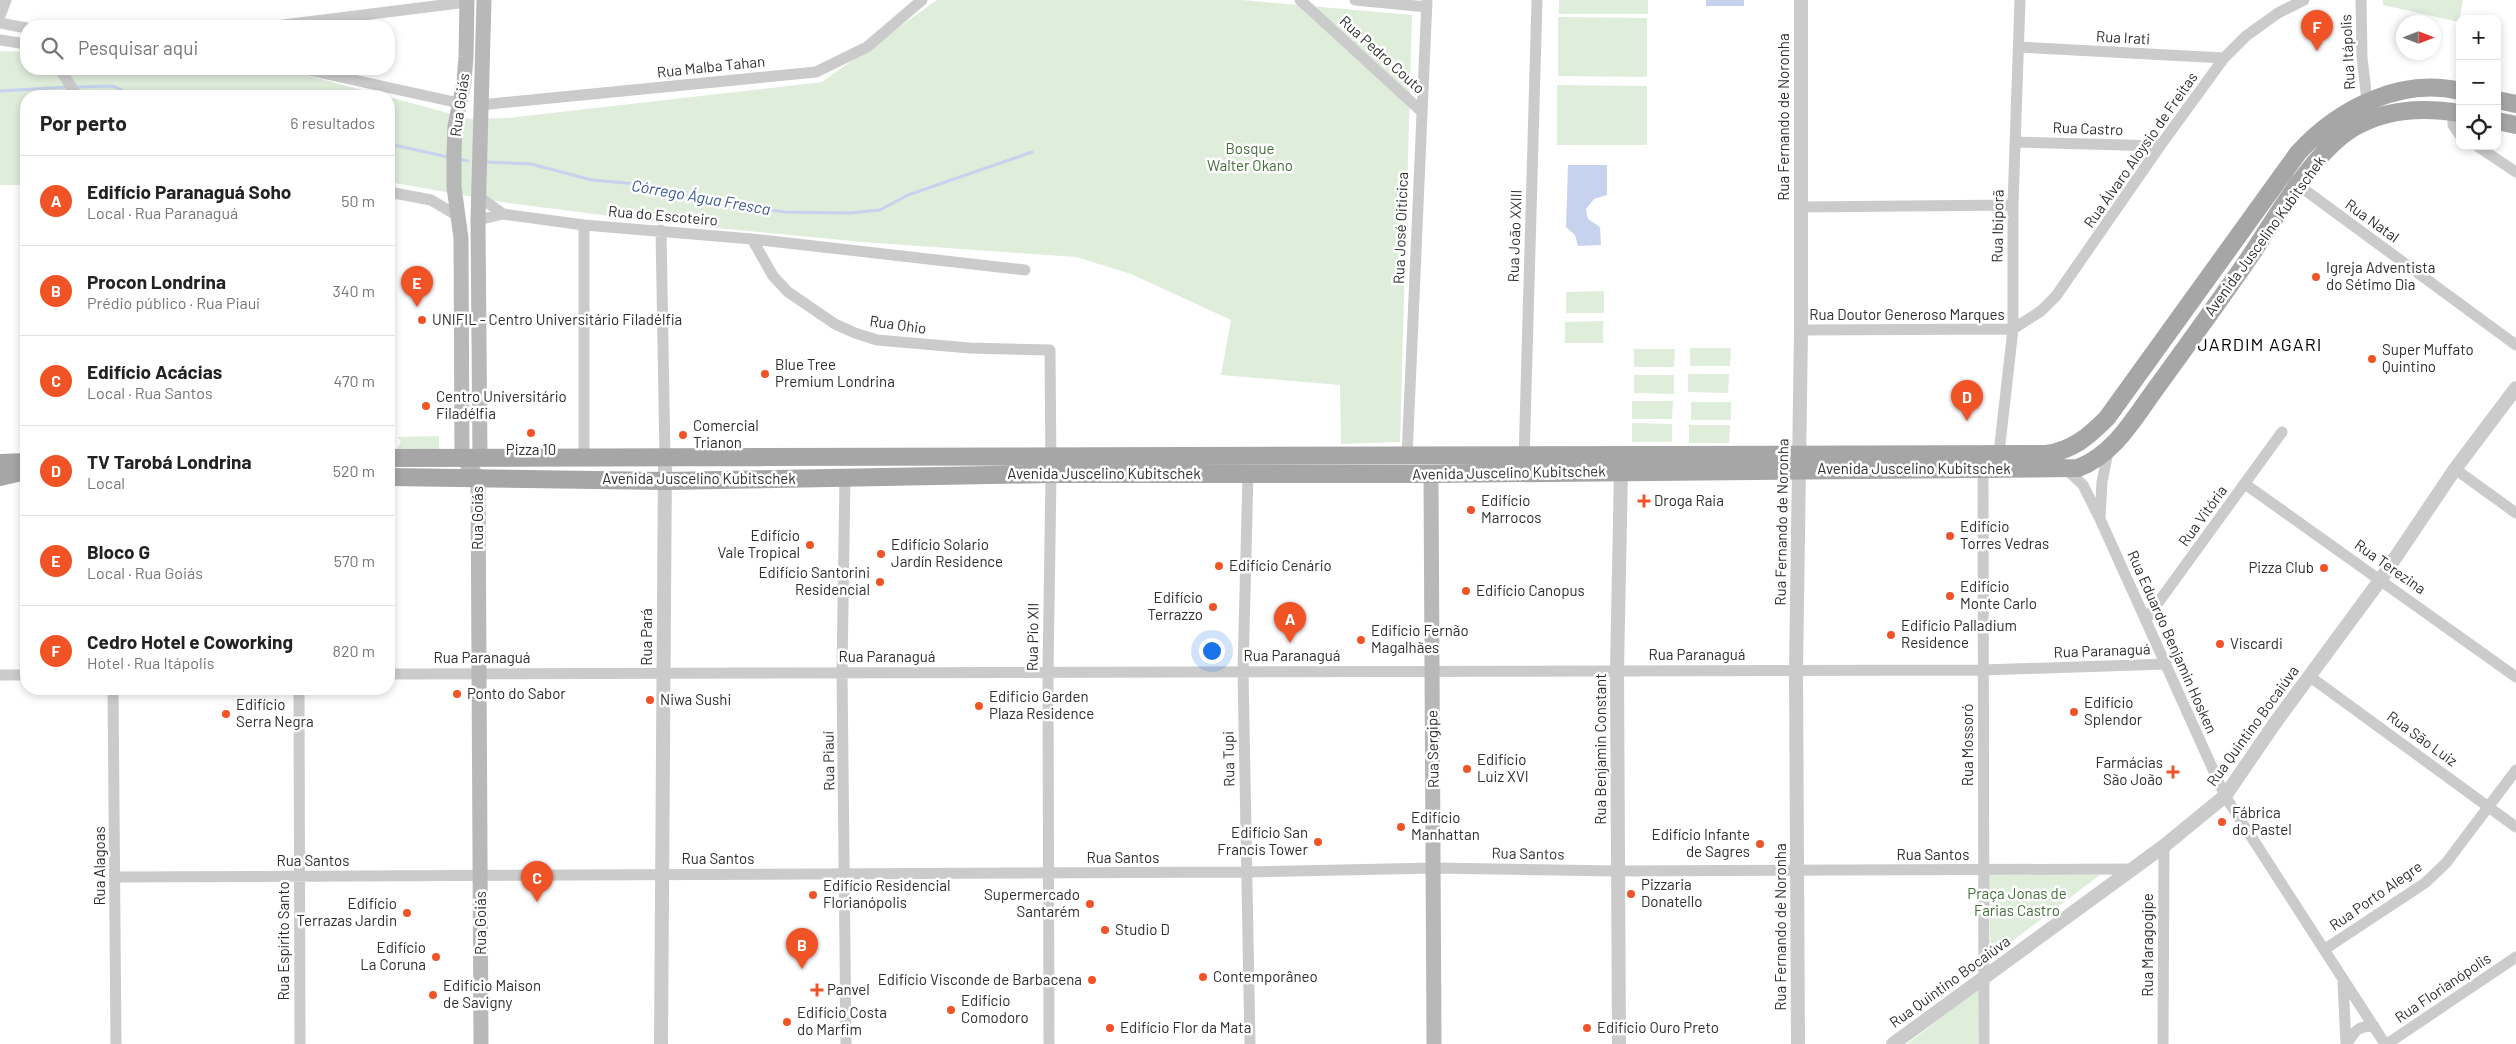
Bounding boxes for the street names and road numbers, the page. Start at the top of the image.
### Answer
street label: Rua Pedro Couto [1337,11,1429,97]
street label: Rua Itápolis [2336,14,2358,90]
street label: Rua Irati [2096,27,2151,47]
street label: Rua Fernando de Noronha [1774,33,1792,201]
street label: Rua Malba Tahan [656,51,766,81]
street label: Rua Álvaro Aloysio de Freitas [2080,68,2201,231]
street label: Rua Goiás [446,72,472,138]
street label: Rua Castro [2052,118,2124,138]
street label: Avenida Juscelino Kubitschek [2200,151,2329,319]
street label: Rua José Oiticica [1389,171,1411,284]
street label: Rua João XXIII [1503,189,1525,283]
street label: Rua Ibiporã [1987,189,2007,263]
street label: Rua Natal [2342,195,2403,246]
street label: Rua do Escoteiro [608,201,719,229]
street label: Rua Doutor Generoso Marques [1809,305,2005,323]
street label: Rua Ohio [869,311,928,337]
street label: Rua Fernando de Noronha [1771,438,1791,606]
street label: Avenida Juscelino Kubitschek [1817,459,2011,477]
street label: Avenida Juscelino Kubitschek [1412,461,1606,483]
street label: Avenida Juscelino Kubitschek [1007,464,1201,482]
street label: Avenida Juscelino Kubitschek [602,469,796,487]
street label: Rua Vitória [2174,481,2230,549]
street label: Rua Goiás [468,486,486,550]
street label: Rua Terezina [2351,535,2430,597]
street label: Rua Eduardo Benjamin Hosken [2124,547,2221,736]
street label: Rua Pio XII [1022,603,1042,671]
street label: Rua Pará [637,608,655,666]
street label: Rua Paranaguá [2053,639,2151,661]
street label: Rua Paranaguá [1649,645,1745,663]
street label: Rua Paranaguá [1244,646,1340,664]
street label: Rua Paranaguá [839,647,935,665]
street label: Rua Paranaguá [434,648,530,666]
street label: Rua Quintino Bocaiúva [2202,662,2302,789]
street label: Rua Benjamin Constant [1591,673,1609,825]
street label: Rua Mossoró [1958,704,1976,786]
street label: Rua São Luiz [2384,707,2461,770]
street label: Rua Sergipe [1422,710,1442,788]
street label: Rua Piauí [818,731,838,791]
street label: Rua Tupi [1219,731,1237,787]
street label: Rua Alagoas [90,826,108,906]
street label: Rua Santos [1491,843,1565,863]
street label: Rua Fernando de Noronha [1771,843,1789,1011]
street label: Rua Santos [1897,845,1970,863]
street label: Rua Santos [1087,848,1160,866]
street label: Rua Santos [682,849,755,867]
street label: Rua Santos [277,851,350,869]
street label: Rua Porto Alegre [2326,857,2425,934]
street label: Rua Espírito Santo [274,881,292,1001]
street label: Rua Goiás [471,891,489,955]
street label: Rua Maragogipe [2138,893,2156,997]
street label: Rua Quintino Bocaiúva [1886,931,2013,1031]
street label: Rua Florianópolis [2391,948,2494,1026]

